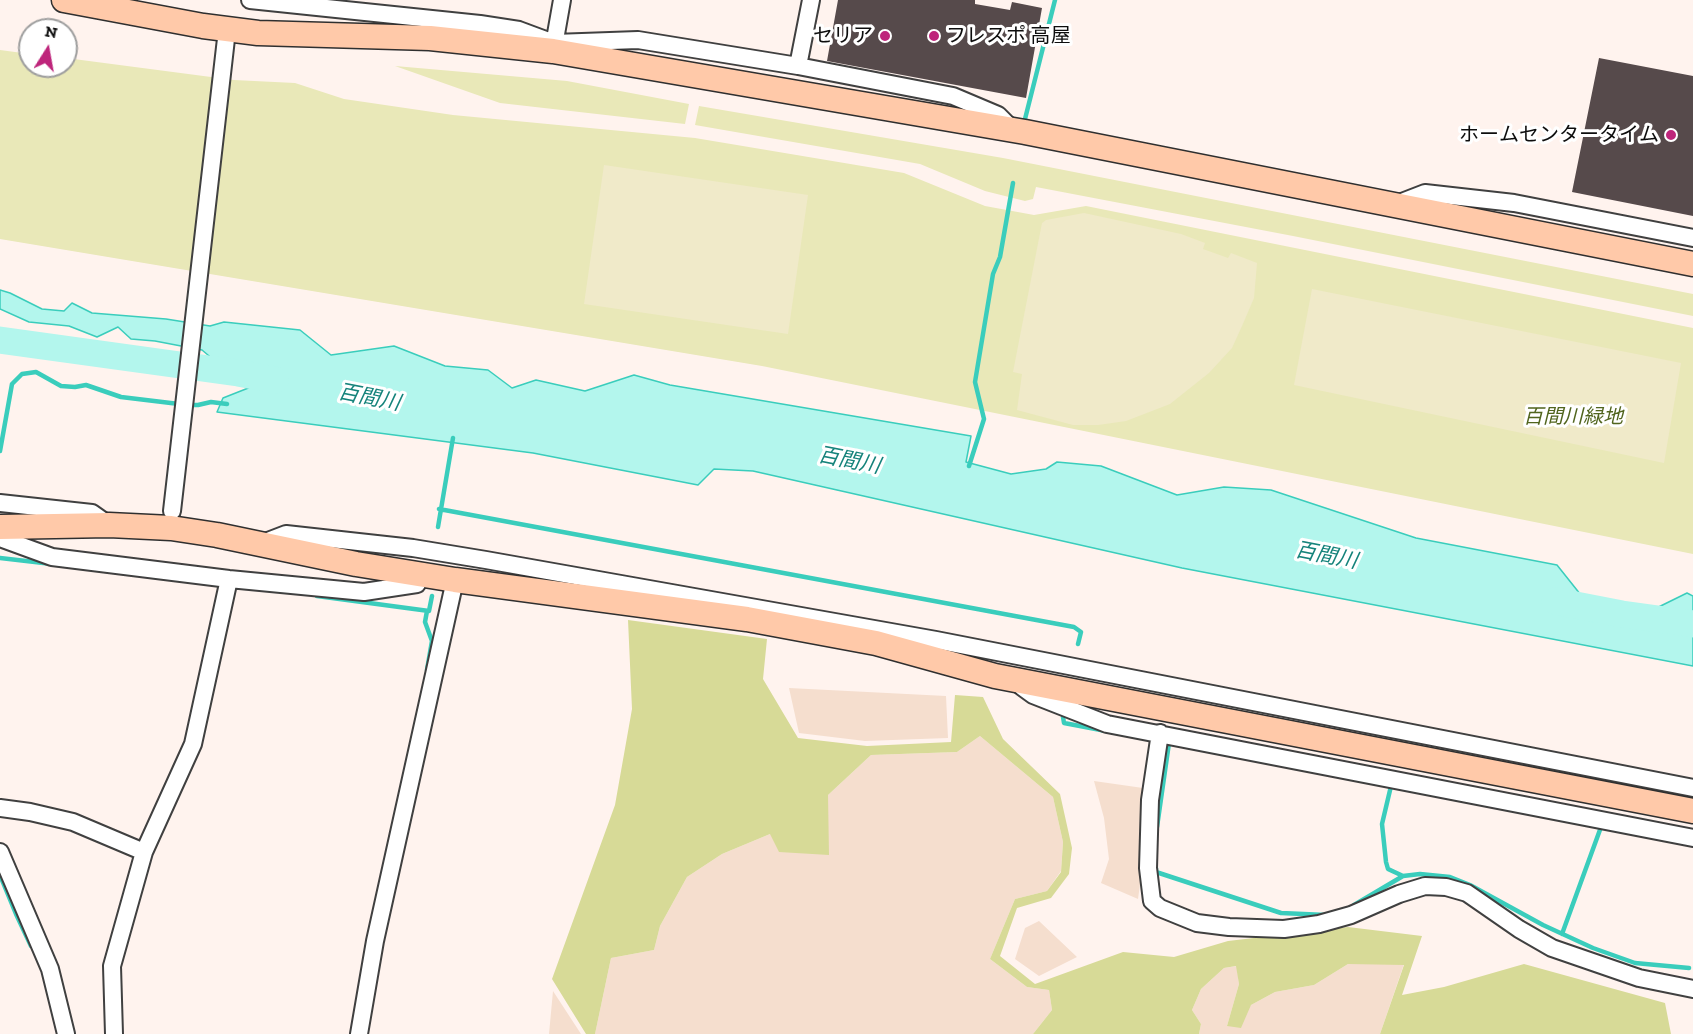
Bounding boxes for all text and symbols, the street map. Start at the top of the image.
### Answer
north arrow [18,18,78,78]
text: N [43,21,59,42]
place label: セリア [813,24,873,48]
place label: フレスポ 高屋 [946,24,1071,48]
marker: セリア [878,29,892,43]
marker: フレスポ 高屋 [927,29,941,43]
place label: ホームセンタータイム [1459,123,1659,147]
marker: ホームセンタータイム [1664,128,1678,142]
water label: 百間川 [336,380,402,416]
park label: 百間川緑地 [1523,405,1623,429]
water label: 百間川 [816,443,882,479]
water label: 百間川 [1293,538,1359,574]

